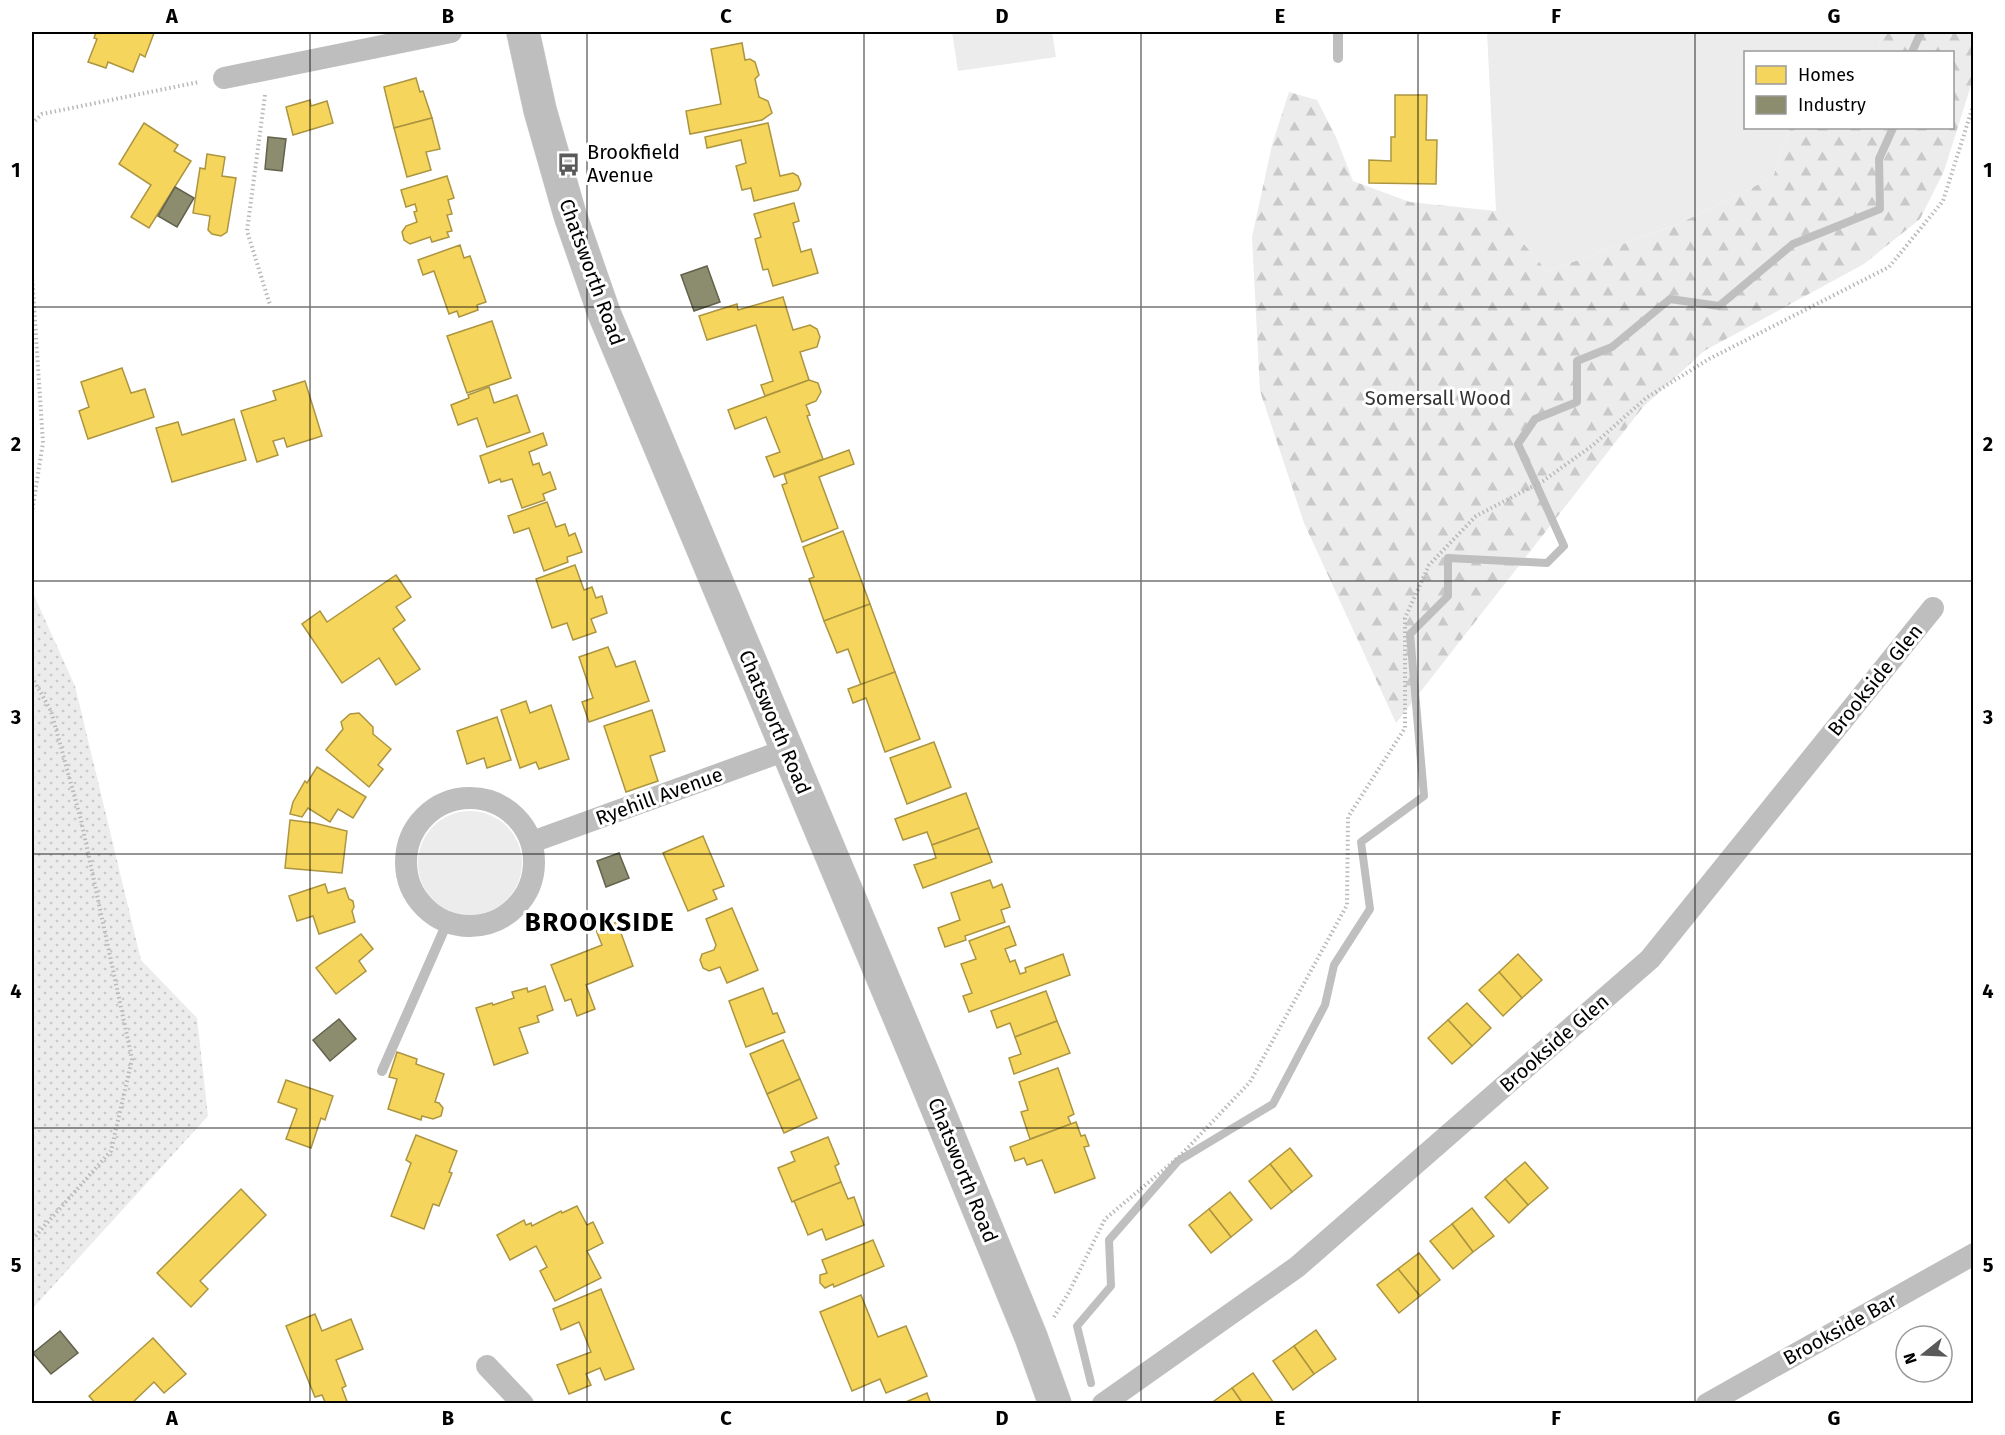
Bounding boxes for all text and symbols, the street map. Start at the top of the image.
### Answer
text: A [165,4,179,28]
text: B [442,4,454,28]
text: C [720,4,732,28]
text: D [995,4,1009,28]
text: E [1275,4,1285,28]
text: F [1551,4,1561,28]
text: G [1828,4,1840,28]
legend [1744,51,1954,129]
text: Homes [1798,64,1854,86]
text: Industry [1798,94,1866,116]
place label: Brookfield Avenue [587,140,680,187]
bus stop icon: Brookfield Avenue [556,151,582,177]
text: 1 [11,158,21,182]
text: 1 [1983,158,1993,182]
street label: Chatsworth Road [554,195,630,349]
park label: Somersall Wood [1365,386,1511,410]
text: 2 [11,432,21,456]
text: 2 [1983,432,1993,456]
street label: Brookside Glen [1823,619,1927,741]
street label: Chatsworth Road [734,646,816,798]
text: 3 [10,705,21,729]
text: 3 [1982,705,1993,729]
street label: Ryehill Avenue [592,762,726,830]
district label: BROOKSIDE [525,907,675,938]
text: 4 [10,979,22,1003]
text: 4 [1982,979,1994,1003]
street label: Brookside Glen [1494,989,1614,1097]
street label: Chatsworth Road [923,1094,1003,1246]
text: 5 [11,1253,22,1277]
text: 5 [1983,1253,1994,1277]
street label: Brookside Bar [1779,1288,1901,1370]
north arrow [1894,1324,1954,1384]
text: N [1900,1351,1921,1366]
text: A [165,1406,179,1430]
text: B [442,1406,454,1430]
text: C [720,1406,732,1430]
text: D [995,1406,1009,1430]
text: E [1275,1406,1285,1430]
text: F [1551,1406,1561,1430]
text: G [1828,1406,1840,1430]

